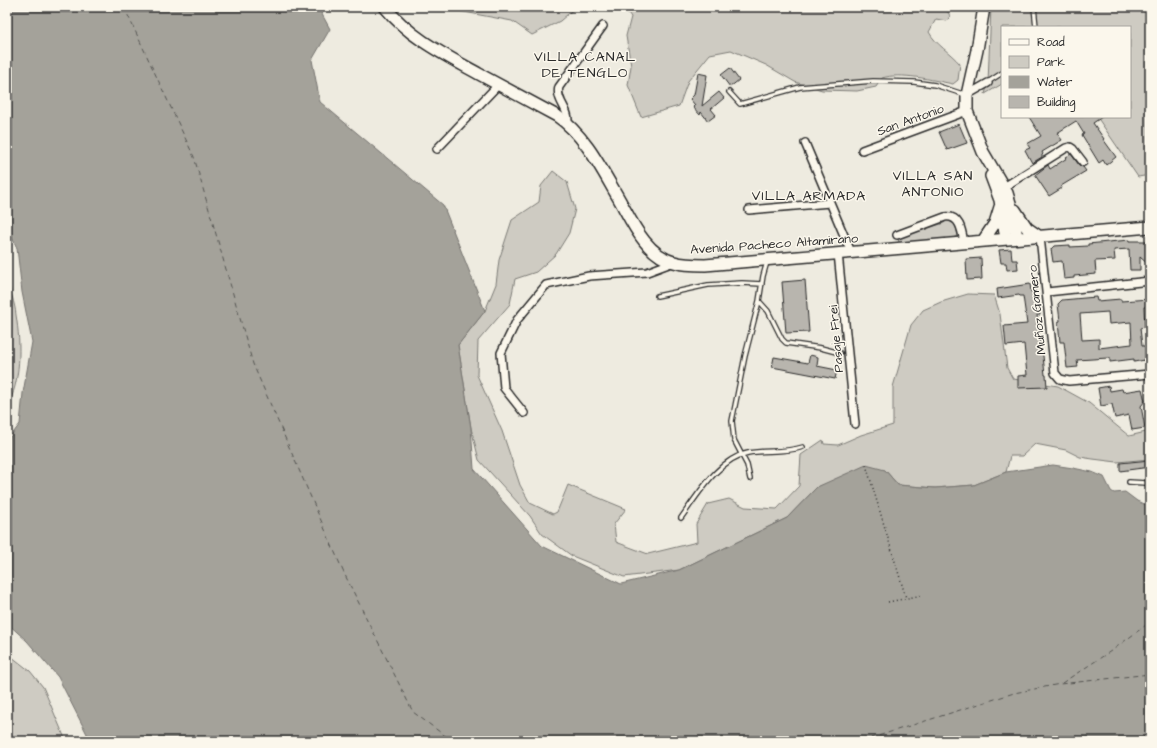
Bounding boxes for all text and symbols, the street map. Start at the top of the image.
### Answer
legend [1001,26,1131,118]
text: Road [1037,34,1065,51]
district label: VILLA CANAL DE TENGLO [534,47,636,83]
text: Park [1037,54,1065,71]
text: Water [1037,74,1073,91]
text: Building [1037,94,1075,112]
street label: San Antonio [874,99,947,140]
district label: VILLA SAN ANTONIO [893,166,973,202]
district label: VILLA ARMADA [752,186,866,206]
street label: Avenida Pacheco Altamirano [689,229,859,259]
street label: Muñoz Gamero [1023,263,1051,356]
street label: Pasaje Frei [824,304,848,373]

